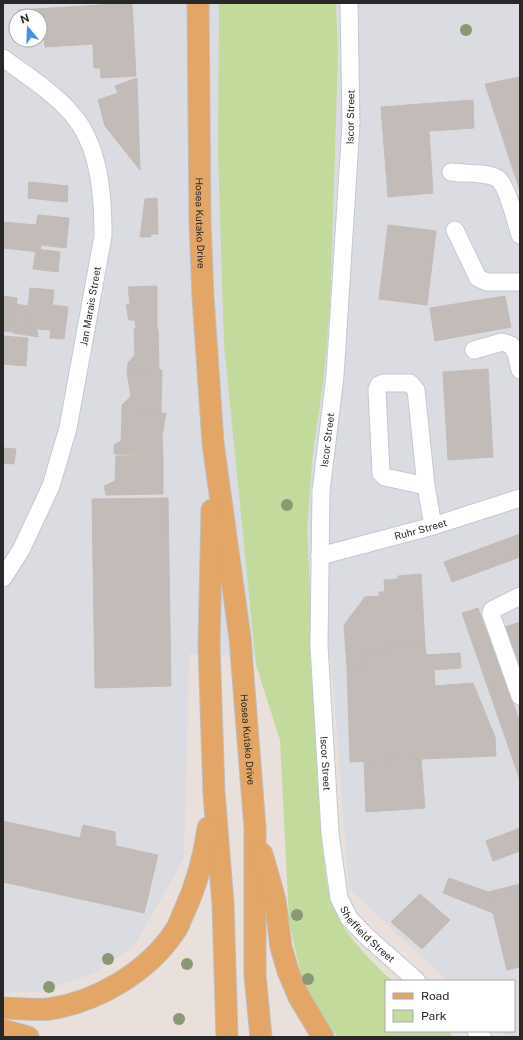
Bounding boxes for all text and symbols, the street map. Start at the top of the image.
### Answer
north arrow [8,8,48,48]
text: N [19,11,31,26]
street label: Iscor Street [344,90,356,144]
street label: Hosea Kutako Drive [194,177,208,269]
street label: Jan Marais Street [77,265,103,347]
street label: Iscor Street [318,412,336,468]
street label: Ruhr Street [393,516,448,542]
street label: Hosea Kutako Drive [238,694,258,786]
street label: Iscor Street [318,736,334,791]
street label: Sheffield Street [338,904,398,965]
legend [385,980,515,1032]
text: Road [421,989,449,1003]
text: Park [421,1009,447,1023]

